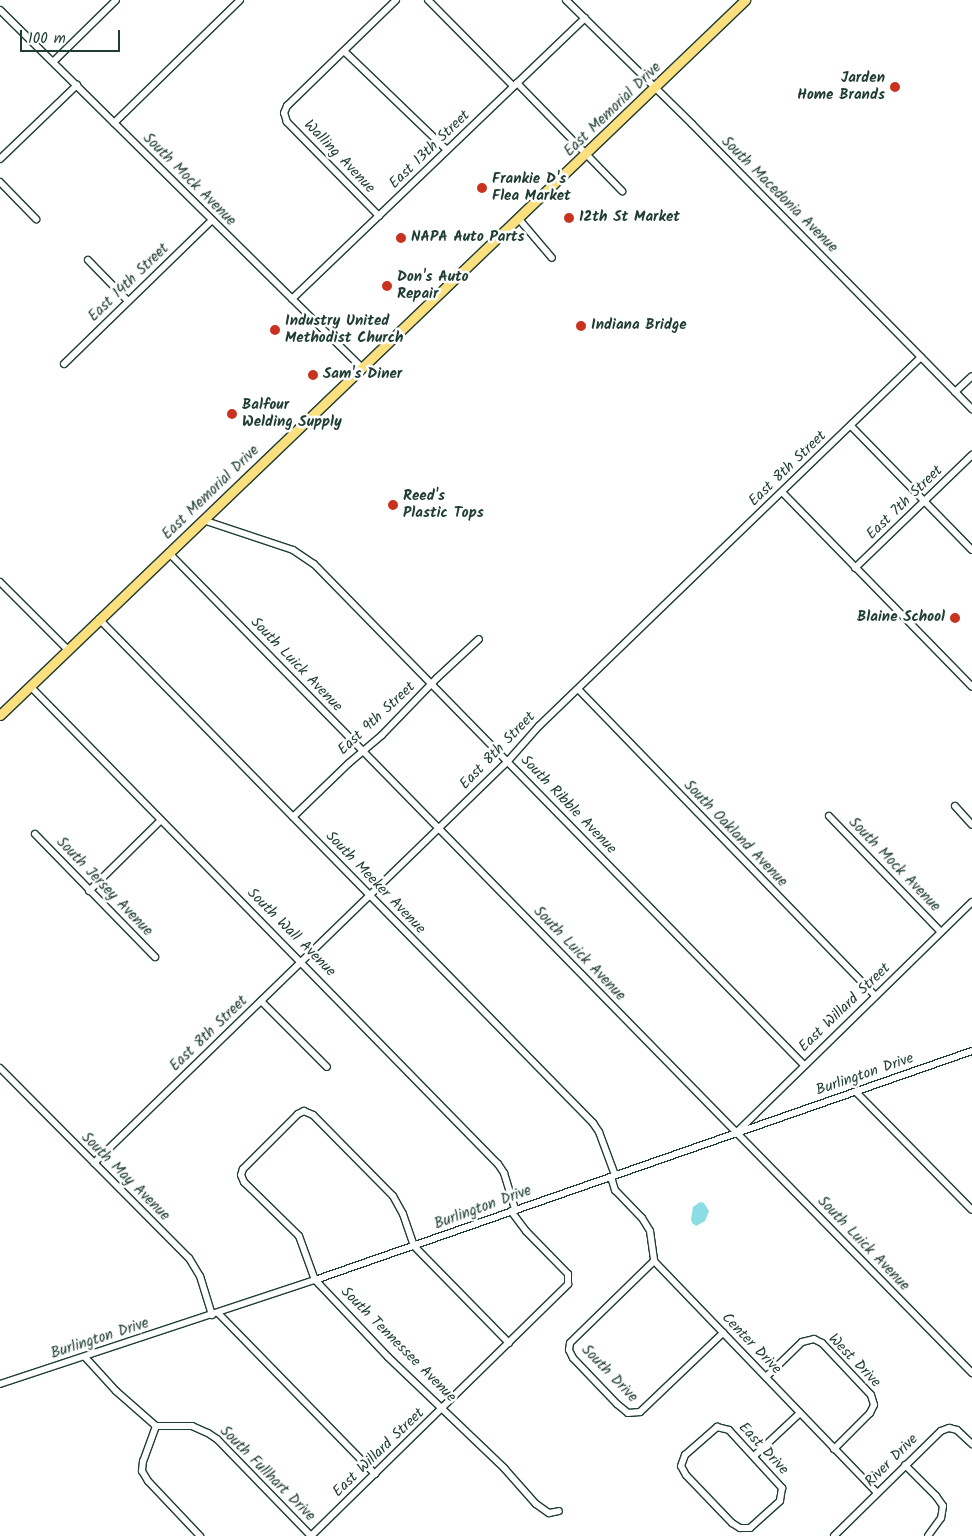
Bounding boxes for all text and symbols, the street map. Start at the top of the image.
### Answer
scale bar [22,20,122,52]
text: 100 m [28,27,66,51]
street label: East Memorial Drive [561,59,665,161]
place label: Jarden Home Brands [797,69,885,104]
marker: Jarden Home Brands [889,81,901,93]
street label: East 13th Street [386,107,474,193]
street label: Walling Avenue [300,117,378,197]
street label: South Mock Avenue [139,130,239,230]
street label: South Macedonia Avenue [717,133,841,257]
place label: Frankie D's Flea Market [492,170,571,205]
marker: Frankie D's Flea Market [476,182,488,194]
place label: 12th St Market [579,209,680,227]
marker: 12th St Market [563,212,575,224]
place label: NAPA Auto Parts [411,229,525,247]
marker: NAPA Auto Parts [395,232,407,244]
street label: East 14th Street [85,240,173,326]
place label: Don's Auto Repair [397,268,469,303]
marker: Don's Auto Repair [381,280,393,292]
place label: Industry United Methodist Church [285,312,403,347]
place label: Indiana Bridge [591,317,687,335]
marker: Indiana Bridge [575,320,587,332]
marker: Industry United Methodist Church [269,324,281,336]
place label: Sam's Diner [323,366,402,384]
marker: Sam's Diner [307,369,319,381]
place label: Balfour Welding Supply [242,396,342,431]
marker: Balfour Welding Supply [226,408,238,420]
street label: East 8th Street [745,427,831,511]
street label: East Memorial Drive [159,442,263,544]
street label: East 7th Street [863,462,947,544]
place label: Reed's Plastic Tops [403,487,484,522]
marker: Reed's Plastic Tops [387,499,399,511]
place label: Blaine School [857,609,945,627]
marker: Blaine School [949,612,961,624]
street label: South Luick Avenue [246,614,346,716]
street label: East 9th Street [335,679,419,759]
street label: East 8th Street [456,708,540,794]
street label: South Ribble Avenue [516,752,620,858]
street label: South Oakland Avenue [679,777,791,891]
street label: South Mock Avenue [844,814,944,916]
street label: South Meeker Avenue [321,828,429,938]
street label: South Jersey Avenue [52,834,156,940]
street label: South Wall Avenue [243,885,339,981]
street label: South Luick Avenue [529,903,629,1005]
street label: East Willard Street [796,960,894,1056]
street label: East 8th Street [166,992,252,1076]
street label: Burlington Drive [814,1050,916,1100]
street label: South May Avenue [77,1129,173,1225]
street label: Burlington Drive [432,1182,534,1234]
street label: South Luick Avenue [813,1193,913,1295]
street label: South Tennessee Avenue [337,1284,459,1406]
street label: Center Drive [717,1309,785,1379]
street label: Burlington Drive [49,1315,151,1363]
street label: West Drive [824,1330,884,1392]
street label: South Drive [577,1341,641,1407]
street label: East Willard Street [330,1405,428,1501]
street label: East Drive [734,1419,792,1479]
street label: South Fullhart Drive [216,1423,318,1525]
street label: River Drive [862,1431,922,1491]

